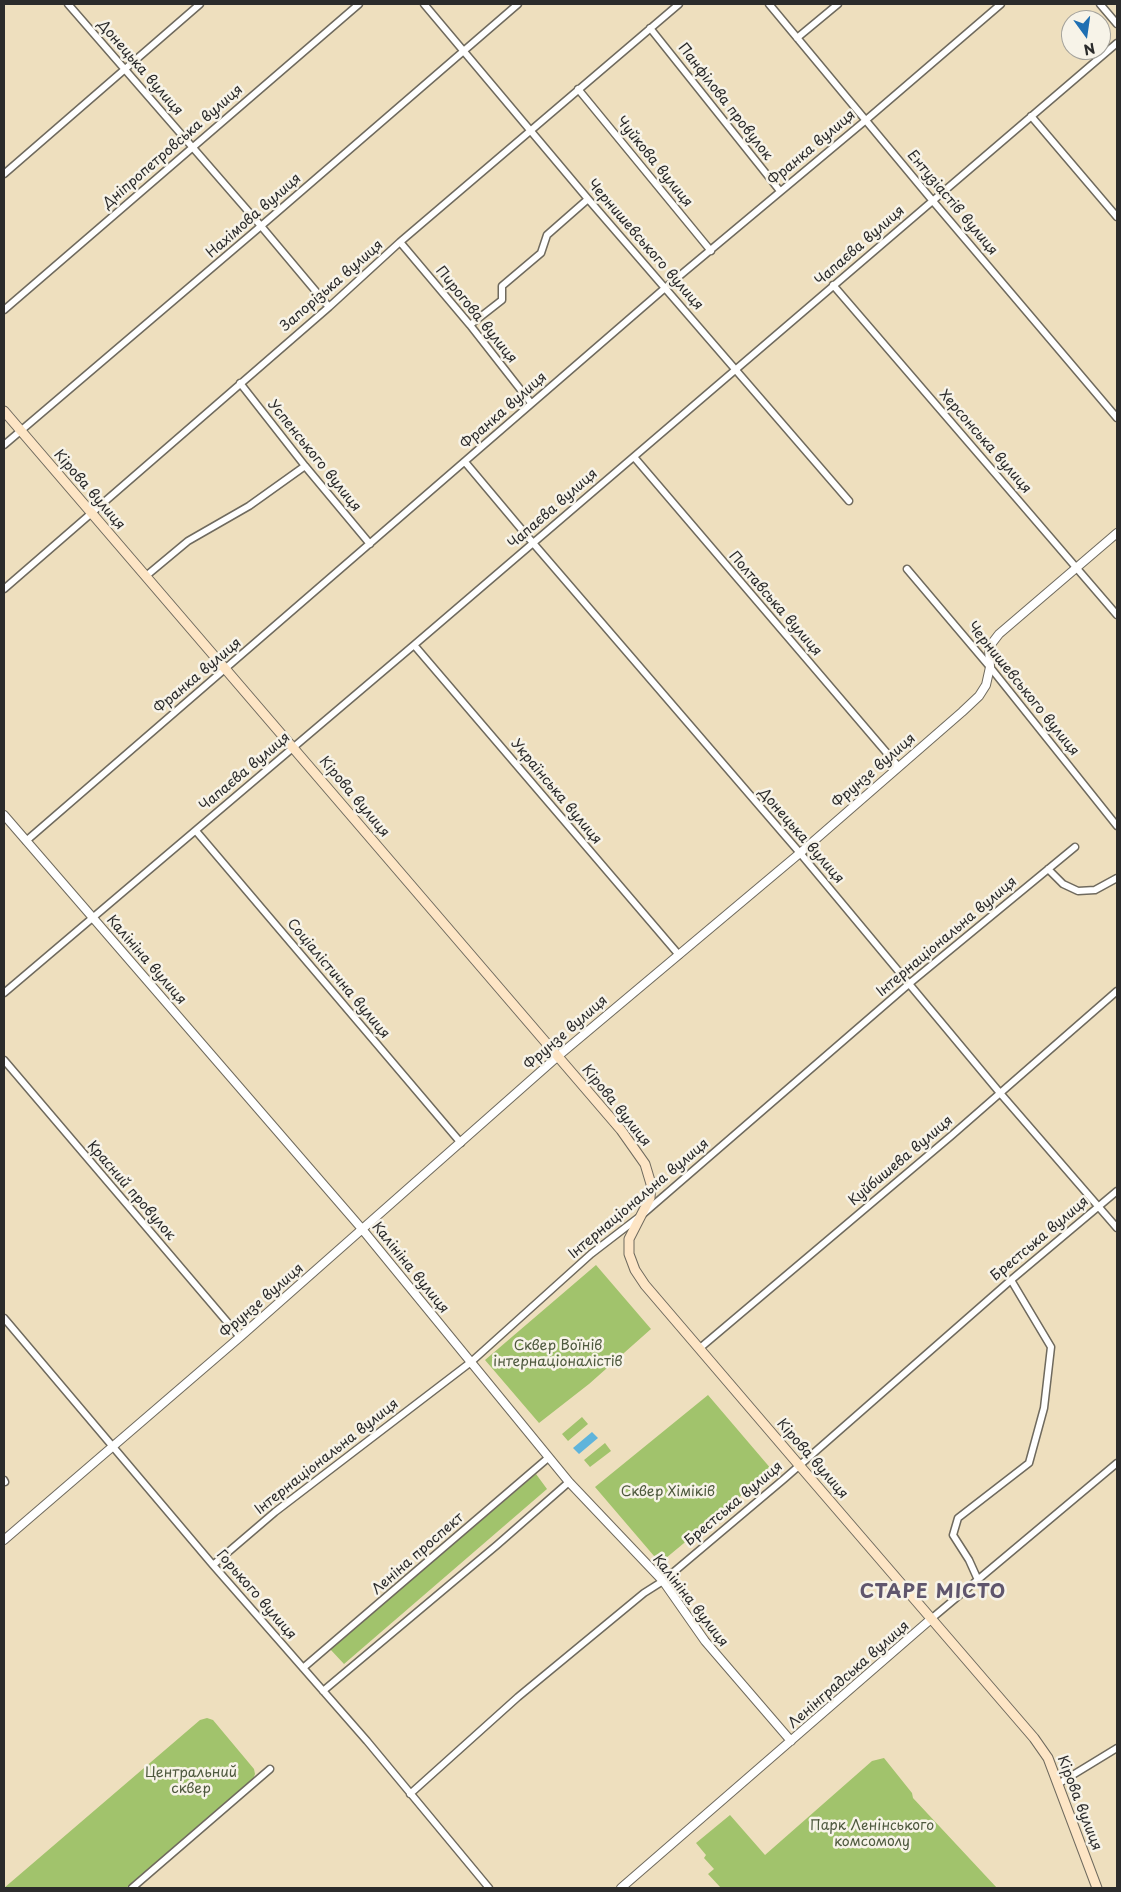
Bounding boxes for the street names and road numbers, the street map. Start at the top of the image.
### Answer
street label: Донецька вулиця [94,17,186,119]
street label: Панфілова провулок [674,40,776,164]
street label: Дніпропетровська вулиця [99,82,247,212]
street label: Франка вулиця [765,107,859,189]
street label: Чуйкова вулиця [612,113,696,211]
street label: Ентузіастів вулиця [903,147,1001,259]
street label: Нахімова вулиця [203,170,305,262]
street label: Чернишевського вулиця [584,176,706,314]
street label: Чапаєва вулиця [812,203,908,289]
street label: Запорізька вулиця [277,237,387,335]
street label: Пирогова вулиця [432,263,520,367]
street label: Франка вулиця [457,369,551,453]
street label: Херсонська вулиця [935,387,1035,497]
street label: Успенського вулиця [264,397,364,515]
street label: Кірова вулиця [50,447,128,533]
street label: Чапаєва вулиця [505,466,601,552]
street label: Полтавська вулиця [725,548,825,660]
street label: Чернишевського вулиця [964,619,1082,759]
street label: Франка вулиця [151,635,245,717]
street label: Чапаєва вулиця [196,729,294,815]
street label: Фрунзе вулиця [829,730,919,812]
street label: Українська вулиця [507,736,605,848]
street label: Кірова вулиця [315,753,393,841]
street label: Донецька вулиця [755,785,847,887]
street label: Інтернаціональна вулиця [874,873,1020,1001]
street label: Калініна вулиця [103,912,189,1008]
street label: Соціалістична вулиця [283,916,393,1042]
street label: Фрунзе вулиця [521,992,611,1074]
street label: Кірова вулиця [578,1062,654,1150]
street label: Куйбишева вулиця [846,1113,956,1209]
street label: Інтернаціональна вулиця [566,1135,712,1263]
street label: Красний провулок [83,1138,179,1244]
street label: Брестська вулиця [988,1193,1092,1285]
street label: Калініна вулиця [368,1219,452,1317]
street label: Фрунзе вулиця [217,1260,307,1342]
street label: Інтернаціональна вулиця [252,1396,402,1518]
street label: Кірова вулиця [773,1416,851,1502]
street label: Брестська вулиця [682,1458,786,1550]
street label: Леніна проспект [369,1510,467,1598]
street label: Горького вулиця [213,1547,299,1643]
street label: Калініна вулиця [649,1551,731,1651]
street label: Ленінградська вулиця [785,1618,913,1732]
street label: Кірова вулиця [1053,1753,1105,1853]

